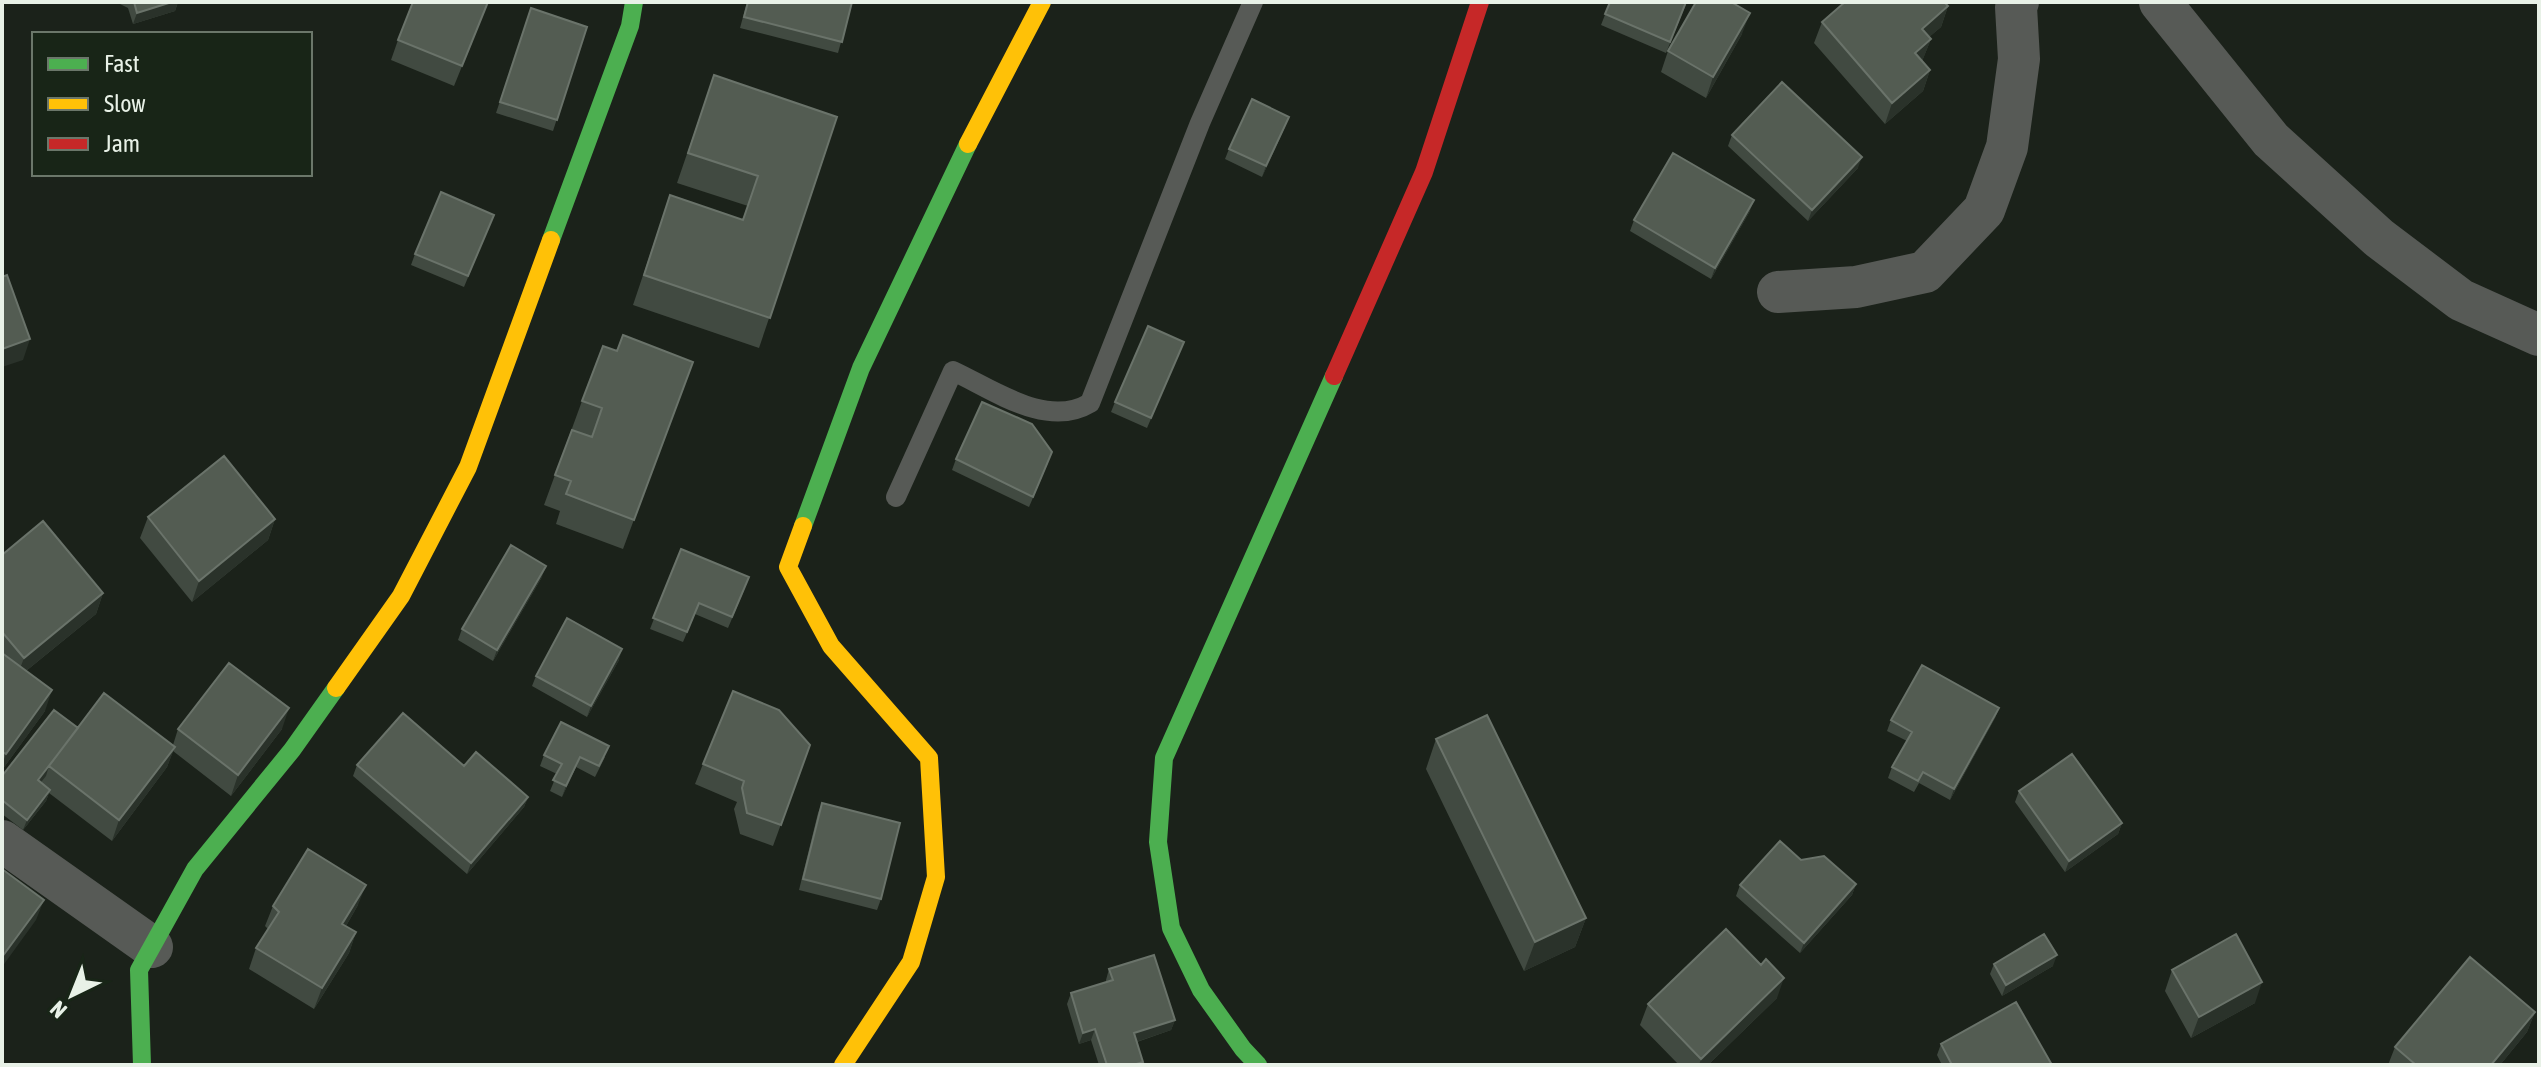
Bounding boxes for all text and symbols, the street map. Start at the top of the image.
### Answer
legend [32,32,312,176]
text: Fast [104,50,140,77]
text: Slow [104,90,146,117]
text: Jam [104,130,140,157]
north arrow [32,955,112,1035]
text: N [45,996,72,1024]

